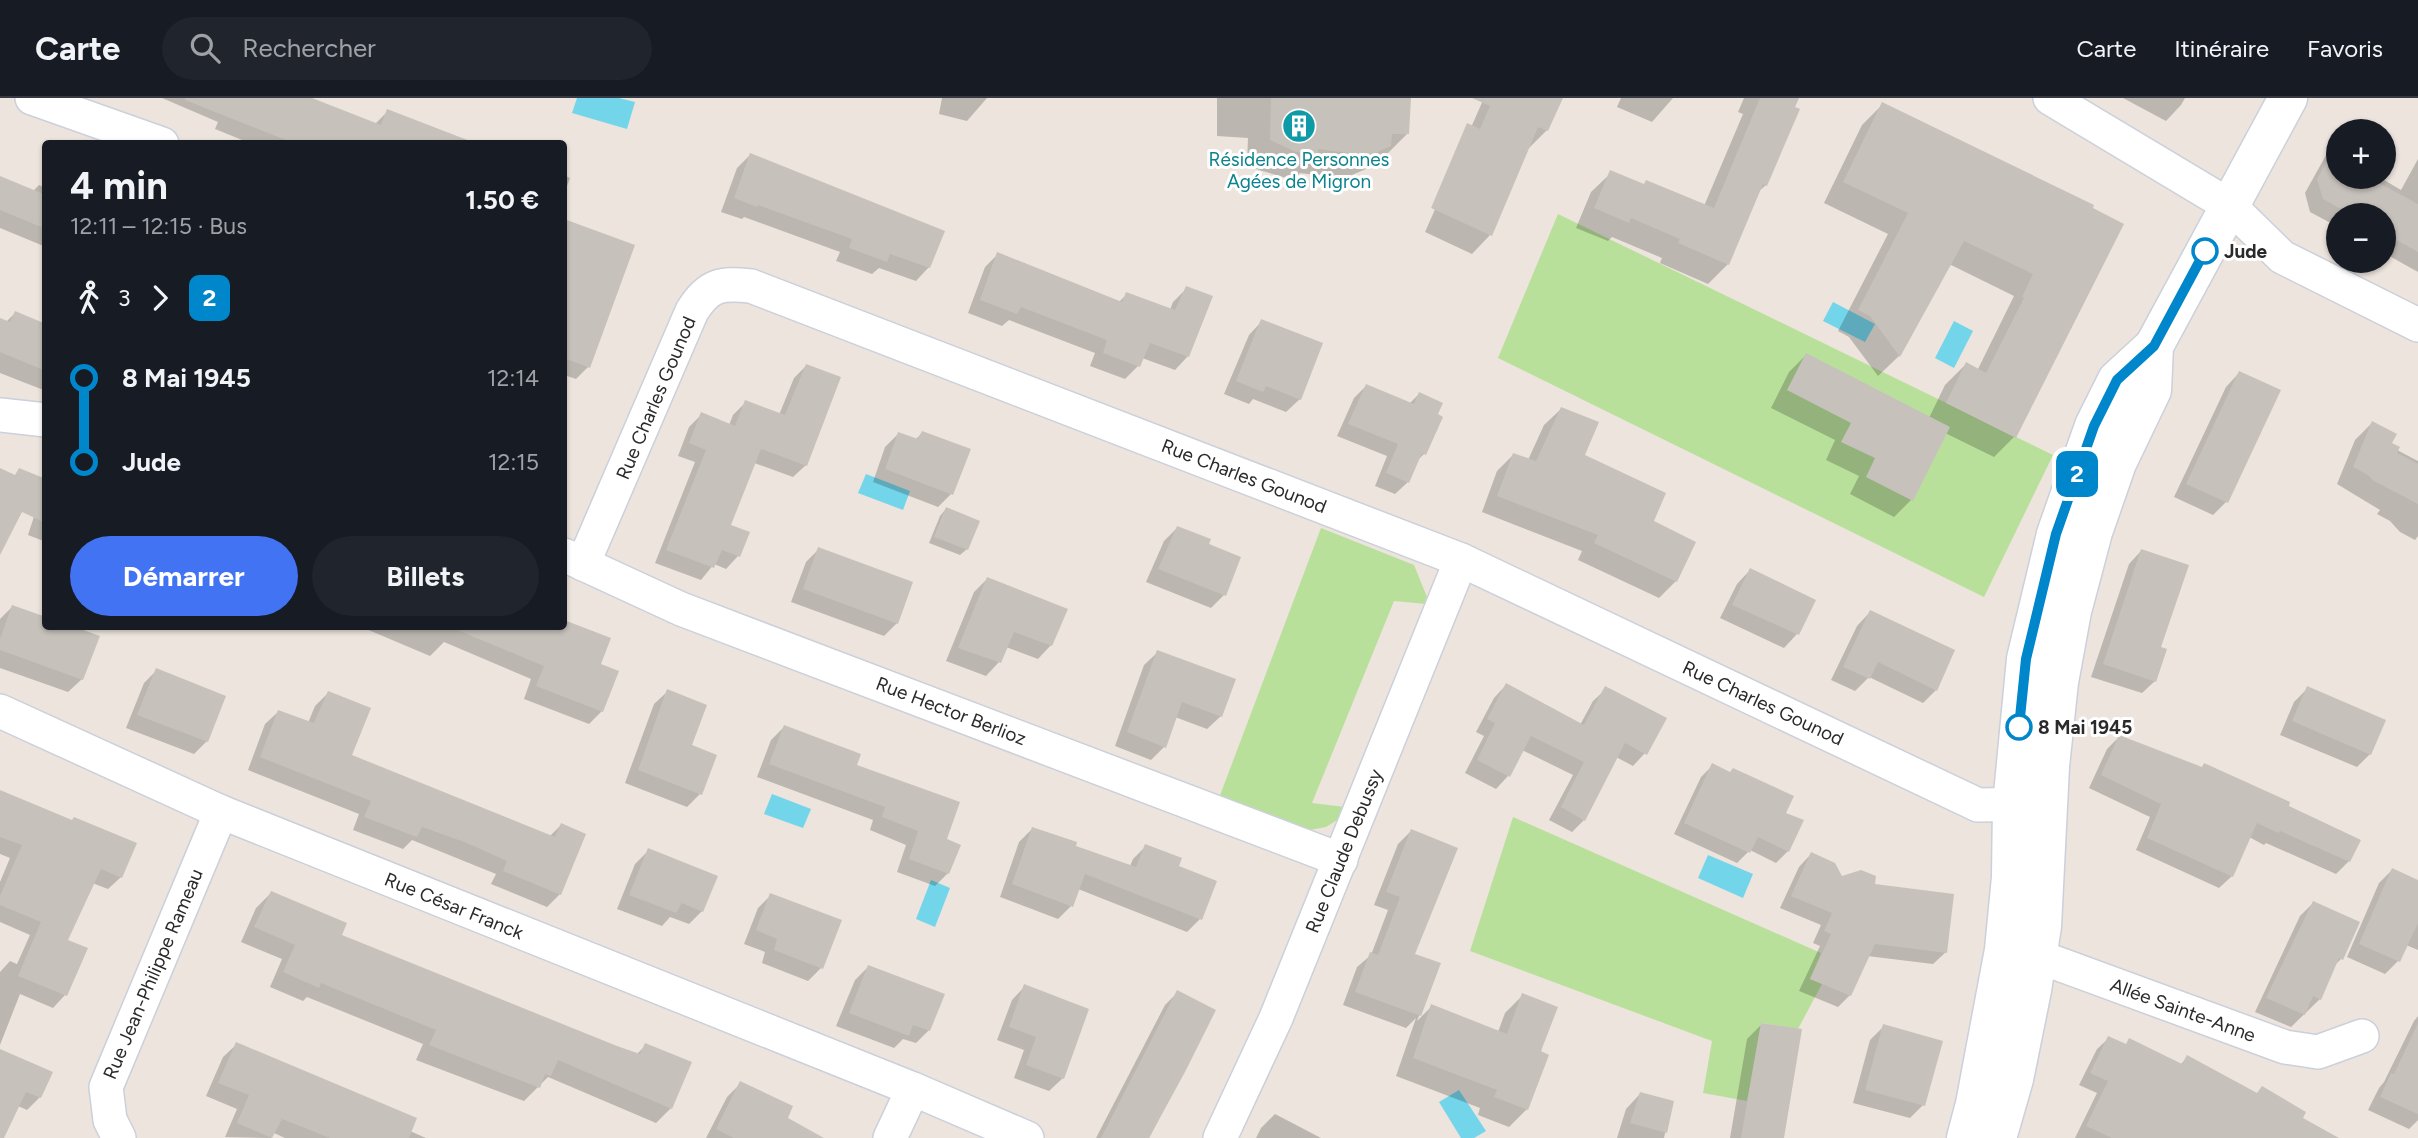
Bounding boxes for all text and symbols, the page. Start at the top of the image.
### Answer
search box [162,17,652,80]
text: Carte [35,29,120,68]
icon: search [186,29,224,67]
text: Rechercher [242,32,376,64]
text: Carte [2076,34,2136,63]
text: Itinéraire [2174,34,2269,63]
text: Favoris [2307,34,2383,63]
building icon: Résidence Personnes Agées de Migron [1280,107,1318,145]
map controls [2326,119,2396,273]
button: + [2326,119,2396,189]
place label: Résidence Personnes Agées de Migron [1209,148,1390,193]
text: 4 min [70,163,168,209]
text: 1.50 € [465,184,539,216]
button: − [2326,203,2396,273]
text: 12:11 – 12:15 · Bus [70,212,247,240]
marker: Jude [2192,238,2218,264]
place label: Jude [2224,240,2268,263]
icon: walk [70,279,108,317]
icon: forward [141,279,179,317]
text: 2 [203,283,216,312]
text: 3 [118,284,131,312]
street label: Rue Charles Gounod [611,313,701,483]
text: 8 Mai 1945 [122,362,251,394]
text: 12:14 [487,364,539,392]
street label: Rue Charles Gounod [1158,434,1330,518]
text: Jude [122,446,181,478]
text: 12:15 [488,448,539,476]
line badge: 2 [2054,451,2100,497]
text: 2 [2070,459,2084,488]
button: Démarrer [70,536,298,616]
button: Billets [312,536,539,616]
street label: Rue Charles Gounod [1679,656,1847,750]
street label: Rue Hector Berlioz [873,672,1029,750]
marker: 8 Mai 1945 [2006,714,2032,740]
place label: 8 Mai 1945 [2038,716,2132,739]
street label: Rue Claude Debussy [1301,766,1387,936]
street label: Rue Jean-Philippe Rameau [98,865,208,1083]
street label: Rue César Franck [381,868,527,945]
street label: Allée Sainte-Anne [2107,973,2259,1047]

